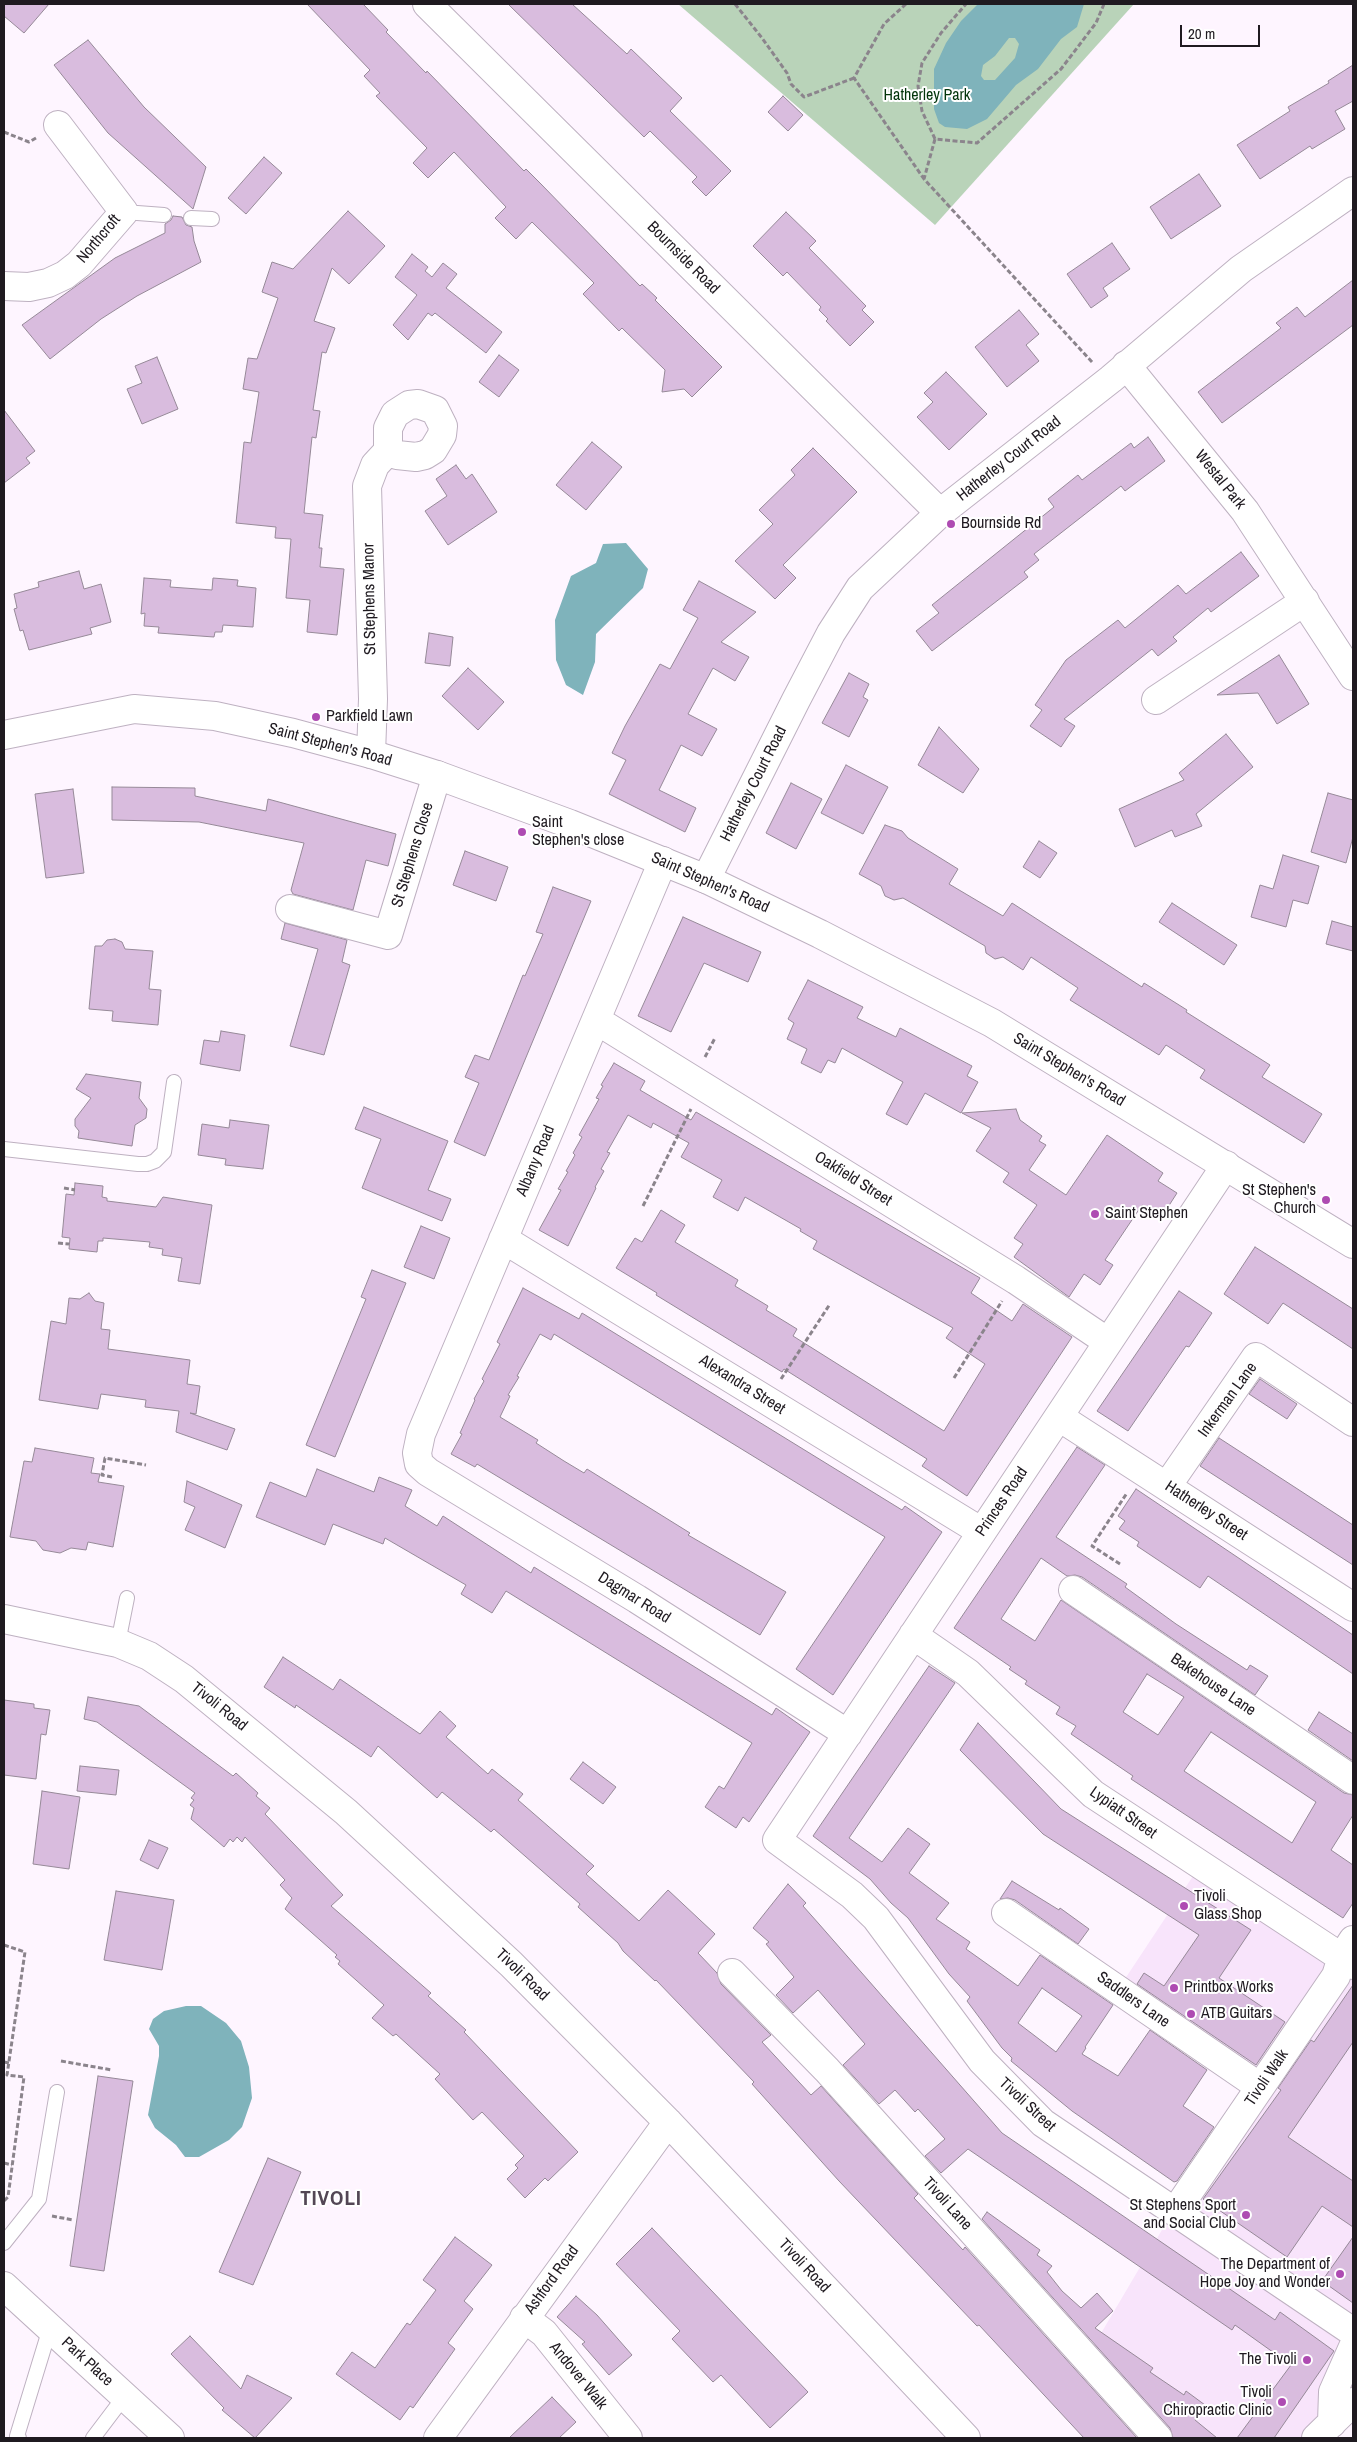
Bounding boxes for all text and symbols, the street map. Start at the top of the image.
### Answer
scale bar [1182,15,1262,47]
text: 20 m [1188,23,1215,44]
park label: Hatherley Park [884,86,970,106]
street label: Northcroft [73,211,125,267]
street label: Bournside Road [643,218,723,298]
street label: Hatherley Court Road [953,412,1065,506]
street label: Westal Park [1190,447,1250,513]
place label: Bournside Rd [961,514,1041,534]
marker: Bournside Rd [945,518,957,530]
street label: St Stephens Manor [359,543,381,655]
place label: Parkfield Lawn [326,707,413,727]
marker: Parkfield Lawn [310,711,322,723]
street label: Saint Stephen's Road [266,719,394,771]
street label: Hatherley Court Road [717,723,791,845]
street label: St Stephens Close [388,800,438,910]
place label: Saint Stephen's close [532,813,624,851]
marker: Saint Stephen's close [516,826,528,838]
street label: Saint Stephen's Road [648,848,772,918]
street label: Saint Stephen's Road [1010,1029,1128,1111]
street label: Albany Road [512,1123,560,1199]
street label: Oakfield Street [811,1148,895,1210]
place label: St Stephen's Church [1242,1181,1316,1219]
marker: St Stephen's Church [1320,1194,1332,1206]
place label: Saint Stephen [1105,1204,1188,1224]
marker: Saint Stephen [1089,1208,1101,1220]
street label: Alexandra Street [695,1351,789,1419]
street label: Inkerman Lane [1195,1359,1261,1441]
street label: Princes Road [972,1464,1032,1540]
street label: Hatherley Street [1161,1477,1251,1545]
street label: Dagmar Road [594,1568,674,1628]
street label: Bakehouse Lane [1167,1650,1259,1720]
street label: Tivoli Road [187,1679,251,1735]
street label: Lypiatt Street [1086,1783,1160,1843]
place label: Tivoli Glass Shop [1194,1887,1262,1925]
marker: Tivoli Glass Shop [1178,1900,1190,1912]
street label: Tivoli Road [491,1945,553,2005]
street label: Saddlers Lane [1093,1968,1173,2032]
place label: Printbox Works [1184,1978,1273,1998]
marker: Printbox Works [1168,1982,1180,1994]
place label: ATB Guitars [1201,2004,1272,2024]
marker: ATB Guitars [1185,2008,1197,2020]
street label: Tivoli Walk [1241,2046,1293,2110]
street label: Tivoli Street [995,2074,1059,2136]
street label: Tivoli Lane [918,2174,976,2234]
district label: TIVOLI [299,2186,363,2212]
place label: St Stephens Sport and Social Club [1130,2196,1236,2234]
marker: St Stephens Sport and Social Club [1240,2209,1252,2221]
street label: Tivoli Road [774,2235,834,2297]
street label: Ashford Road [521,2242,583,2318]
place label: The Department of Hope Joy and Wonder [1200,2255,1330,2293]
marker: The Department of Hope Joy and Wonder [1334,2268,1346,2280]
street label: Park Place [57,2333,117,2391]
street label: Andover Walk [545,2338,611,2414]
place label: The Tivoli [1239,2350,1297,2370]
marker: The Tivoli [1301,2354,1313,2366]
place label: Tivoli Chiropractic Clinic [1163,2383,1272,2421]
marker: Tivoli Chiropractic Clinic [1276,2396,1288,2408]

